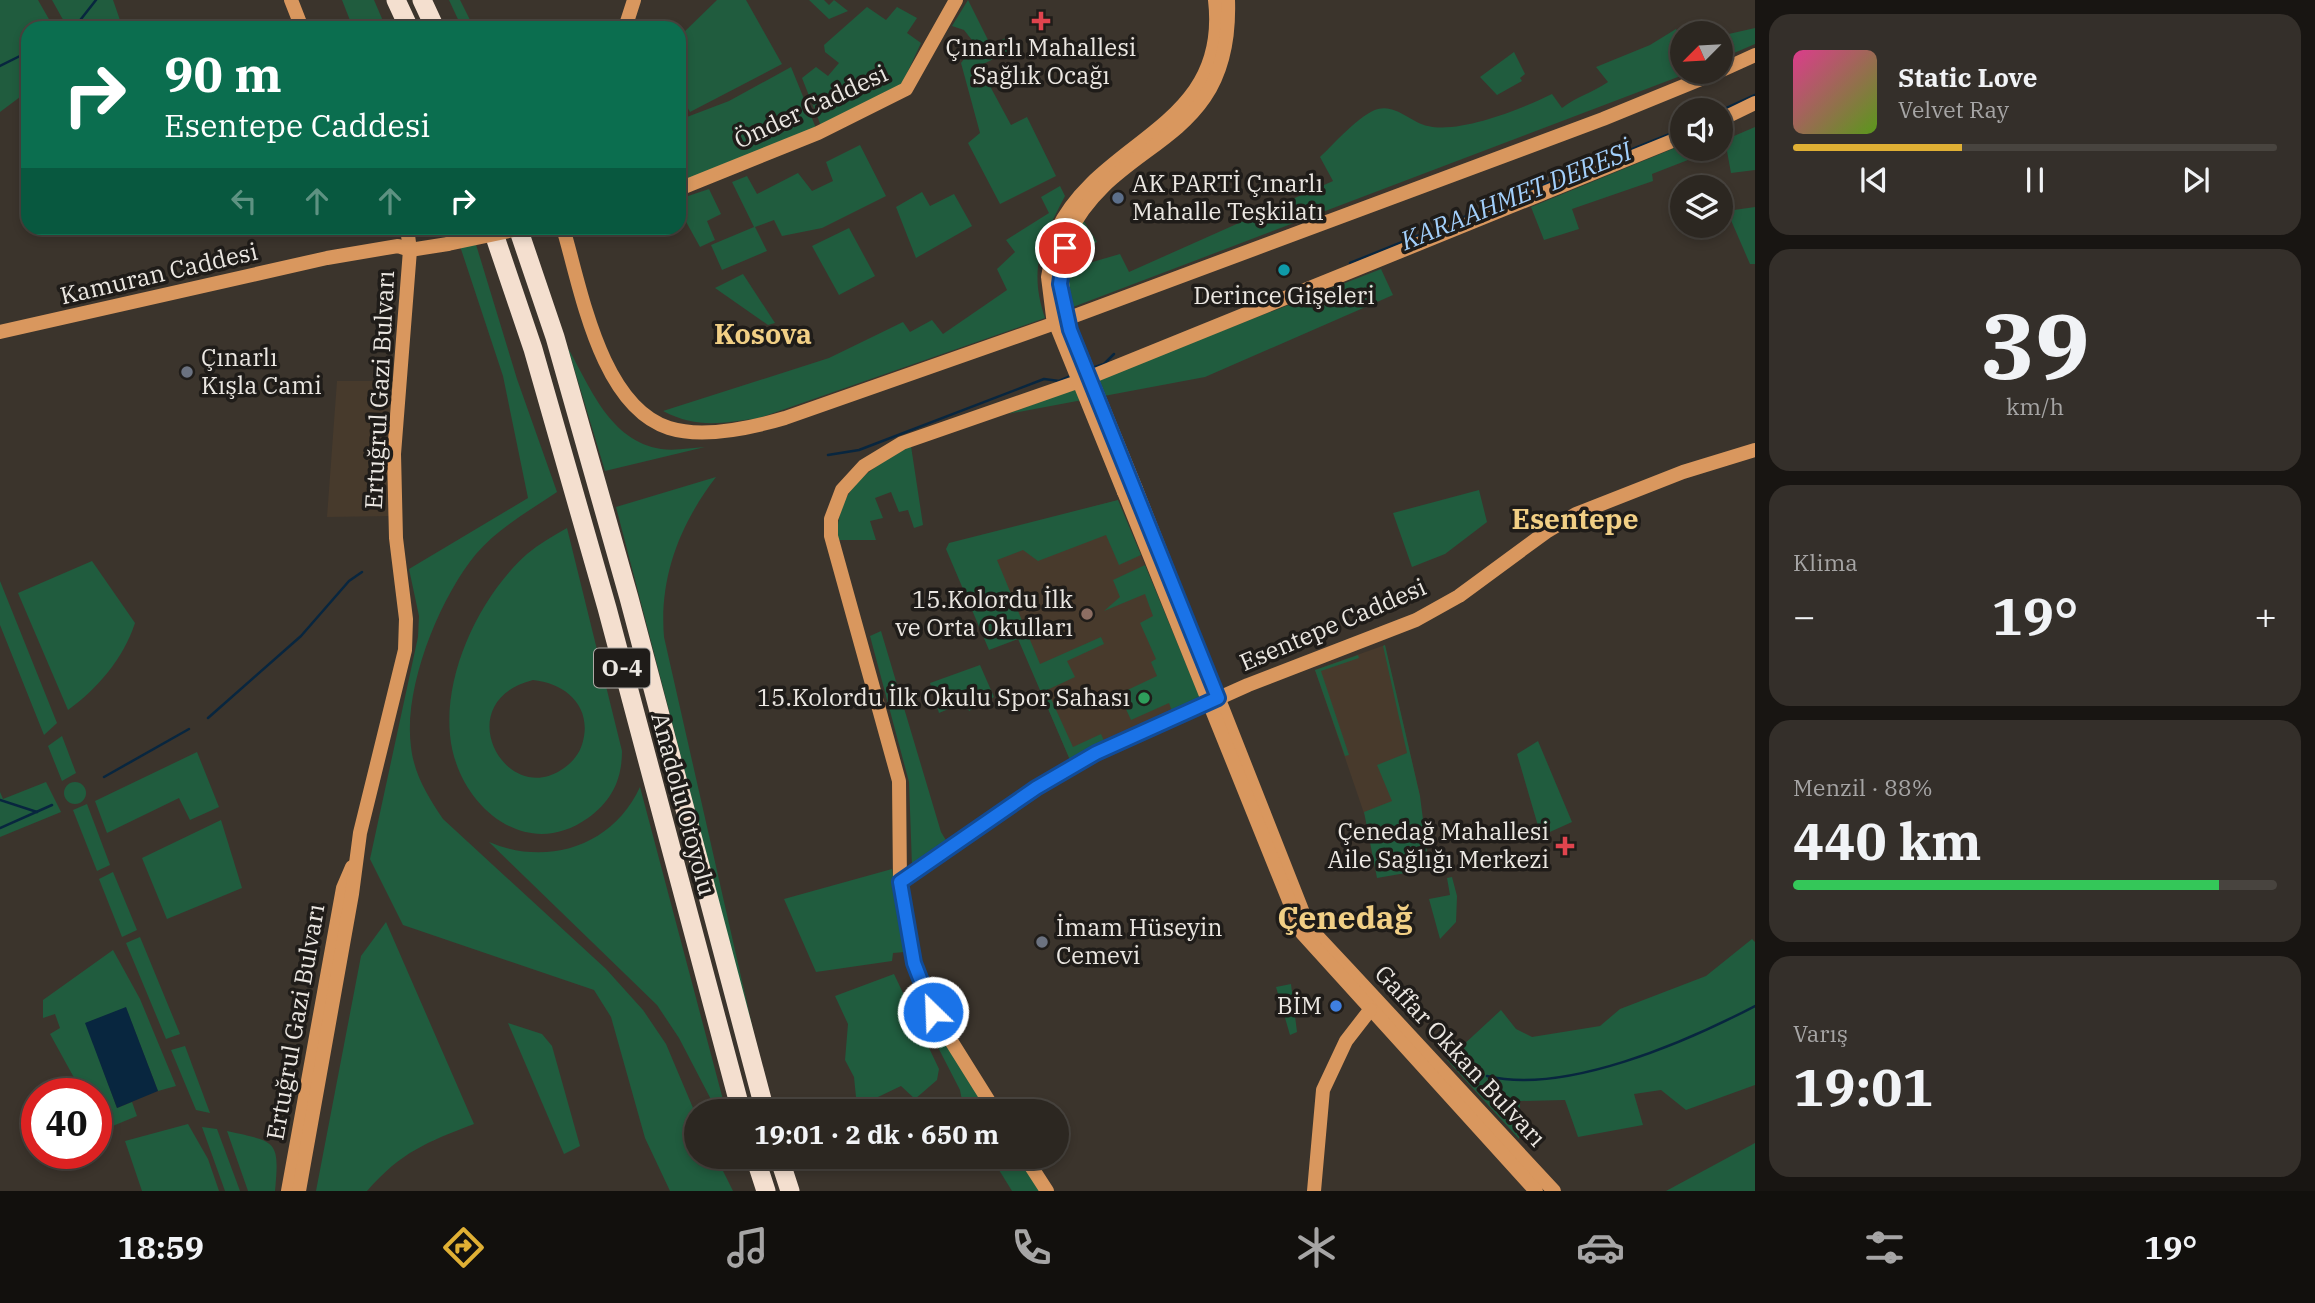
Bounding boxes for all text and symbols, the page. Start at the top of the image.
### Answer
marker: Çınarlı Mahallesi Sağlık Ocağı [1031,11,1051,31]
north arrow [1670,21,1732,84]
map controls [1670,21,1733,238]
place label: Çınarlı Mahallesi Sağlık Ocağı [946,31,1136,91]
text: 90 m [164,42,282,105]
icon: right [49,49,140,140]
street label: Önder Caddesi [729,57,893,156]
text: Static Love [1898,60,2037,94]
text: Velvet Ray [1898,94,2009,124]
button: sound [1670,98,1733,161]
text: Esentepe Caddesi [164,104,430,146]
water label: KARAAHMET DERESİ [1394,132,1638,257]
icon: previous [1855,161,1893,199]
icon: pause [2016,161,2054,199]
icon: next [2177,161,2215,199]
place label: AK PARTİ Çınarlı Mahalle Teşkilatı [1132,167,1324,227]
button: layers [1670,175,1733,238]
icon: left [225,182,263,220]
icon: ahead [298,182,336,220]
icon: ahead [371,182,409,220]
icon: right [444,182,482,220]
marker: AK PARTİ Çınarlı Mahalle Teşkilatı [1110,190,1126,206]
pin [1035,218,1095,278]
icon: arrive [1046,229,1084,267]
street label: Kamuran Caddesi [57,235,261,311]
marker: Derince Gişeleri [1276,262,1292,278]
street label: Ertuğrul Gazi Bulvarı [357,270,401,510]
place label: Derince Gişeleri [1193,279,1375,311]
text: 39 [1980,286,2090,404]
district label: Kosova [714,315,812,352]
place label: Çınarlı Kışla Cami [201,341,322,401]
marker: Çınarlı Kışla Cami [179,364,195,380]
text: km/h [2006,391,2064,421]
district label: Esentepe [1511,500,1639,537]
text: Klima [1793,547,1858,577]
street label: Esentepe Caddesi [1234,570,1431,678]
text: 19° [1992,582,2078,649]
place label: 15.Kolordu İlk ve Orta Okulları [895,583,1073,643]
text: − [1793,591,1816,640]
text: + [2254,591,2277,640]
marker: 15.Kolordu İlk ve Orta Okulları [1079,606,1095,622]
road number: O-4 [594,648,650,688]
place label: 15.Kolordu İlk Okulu Spor Sahası [757,681,1130,713]
marker: 15.Kolordu İlk Okulu Spor Sahası [1136,690,1152,706]
street label: Anadolu Otoyolu [644,709,724,899]
text: Menzil · 88% [1793,772,1933,802]
text: 440 km [1793,807,1982,874]
place label: Çenedağ Mahallesi Aile Sağlığı Merkezi [1328,815,1549,875]
marker: Çenedağ Mahallesi Aile Sağlığı Merkezi [1555,836,1575,856]
district label: Çenedağ [1277,896,1413,938]
street label: Ertuğrul Gazi Bulvarı [258,901,332,1142]
place label: İmam Hüseyin Cemevi [1056,911,1223,971]
marker: İmam Hüseyin Cemevi [1034,934,1050,950]
street label: Gaffar Okkan Bulvarı [1368,958,1553,1153]
position arrow [896,975,970,1049]
place label: BİM [1277,989,1322,1021]
marker: BİM [1328,998,1344,1014]
text: Varış [1793,1018,1848,1048]
text: 19:01 [1793,1053,1934,1120]
speed limit sign: 40 [21,1078,112,1169]
text: 19:01 · 2 dk · 650 m [754,1117,999,1151]
icon: directions [439,1223,488,1272]
icon: music [723,1223,772,1272]
icon: phone [1007,1223,1056,1272]
icon: climate [1292,1223,1341,1272]
icon: car [1576,1223,1625,1272]
icon: filters [1860,1223,1909,1272]
text: 18:59 [118,1226,204,1268]
text: 19° [2144,1226,2197,1268]

